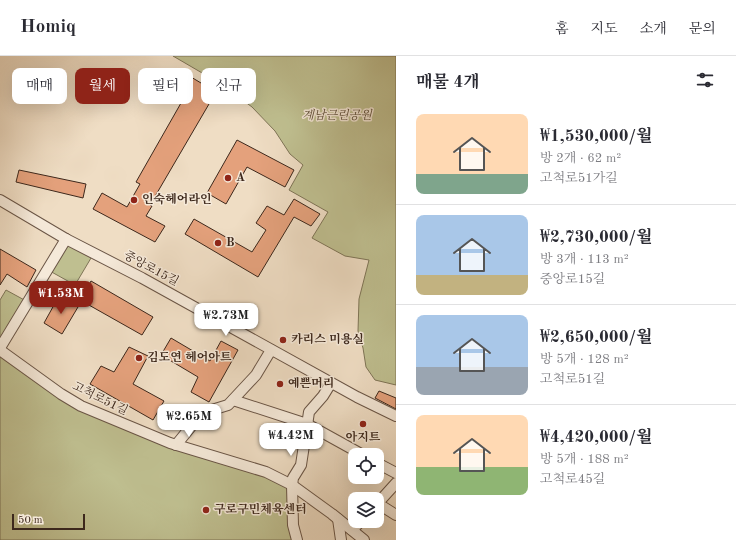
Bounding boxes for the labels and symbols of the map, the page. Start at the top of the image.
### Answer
park label: 계남근린공원 [302,108,373,122]
place label: A [236,172,245,184]
marker: A [223,173,233,183]
place label: 인숙헤어라인 [142,192,212,206]
marker: 인숙헤어라인 [129,195,139,205]
place label: B [226,237,235,249]
marker: B [213,238,223,248]
street label: 중앙로15길 [122,249,181,288]
pin: ₩1.53M [28,281,94,315]
pin: ₩2.73M [193,303,259,337]
place label: 카리스 미용실 [291,332,364,346]
marker: 카리스 미용실 [278,335,288,345]
place label: 김도연 헤어아트 [147,350,232,364]
marker: 김도연 헤어아트 [134,353,144,363]
place label: 예쁜머리 [288,376,334,390]
street label: 고척로51길 [70,379,130,418]
marker: 예쁜머리 [275,379,285,389]
pin: ₩2.65M [156,404,222,438]
marker: 아지트 [358,419,368,429]
pin: ₩4.42M [258,423,324,457]
place label: 아지트 [346,430,381,444]
place label: 구로구민체육센터 [214,502,307,516]
marker: 구로구민체육센터 [201,505,211,515]
scale bar [12,512,85,531]

